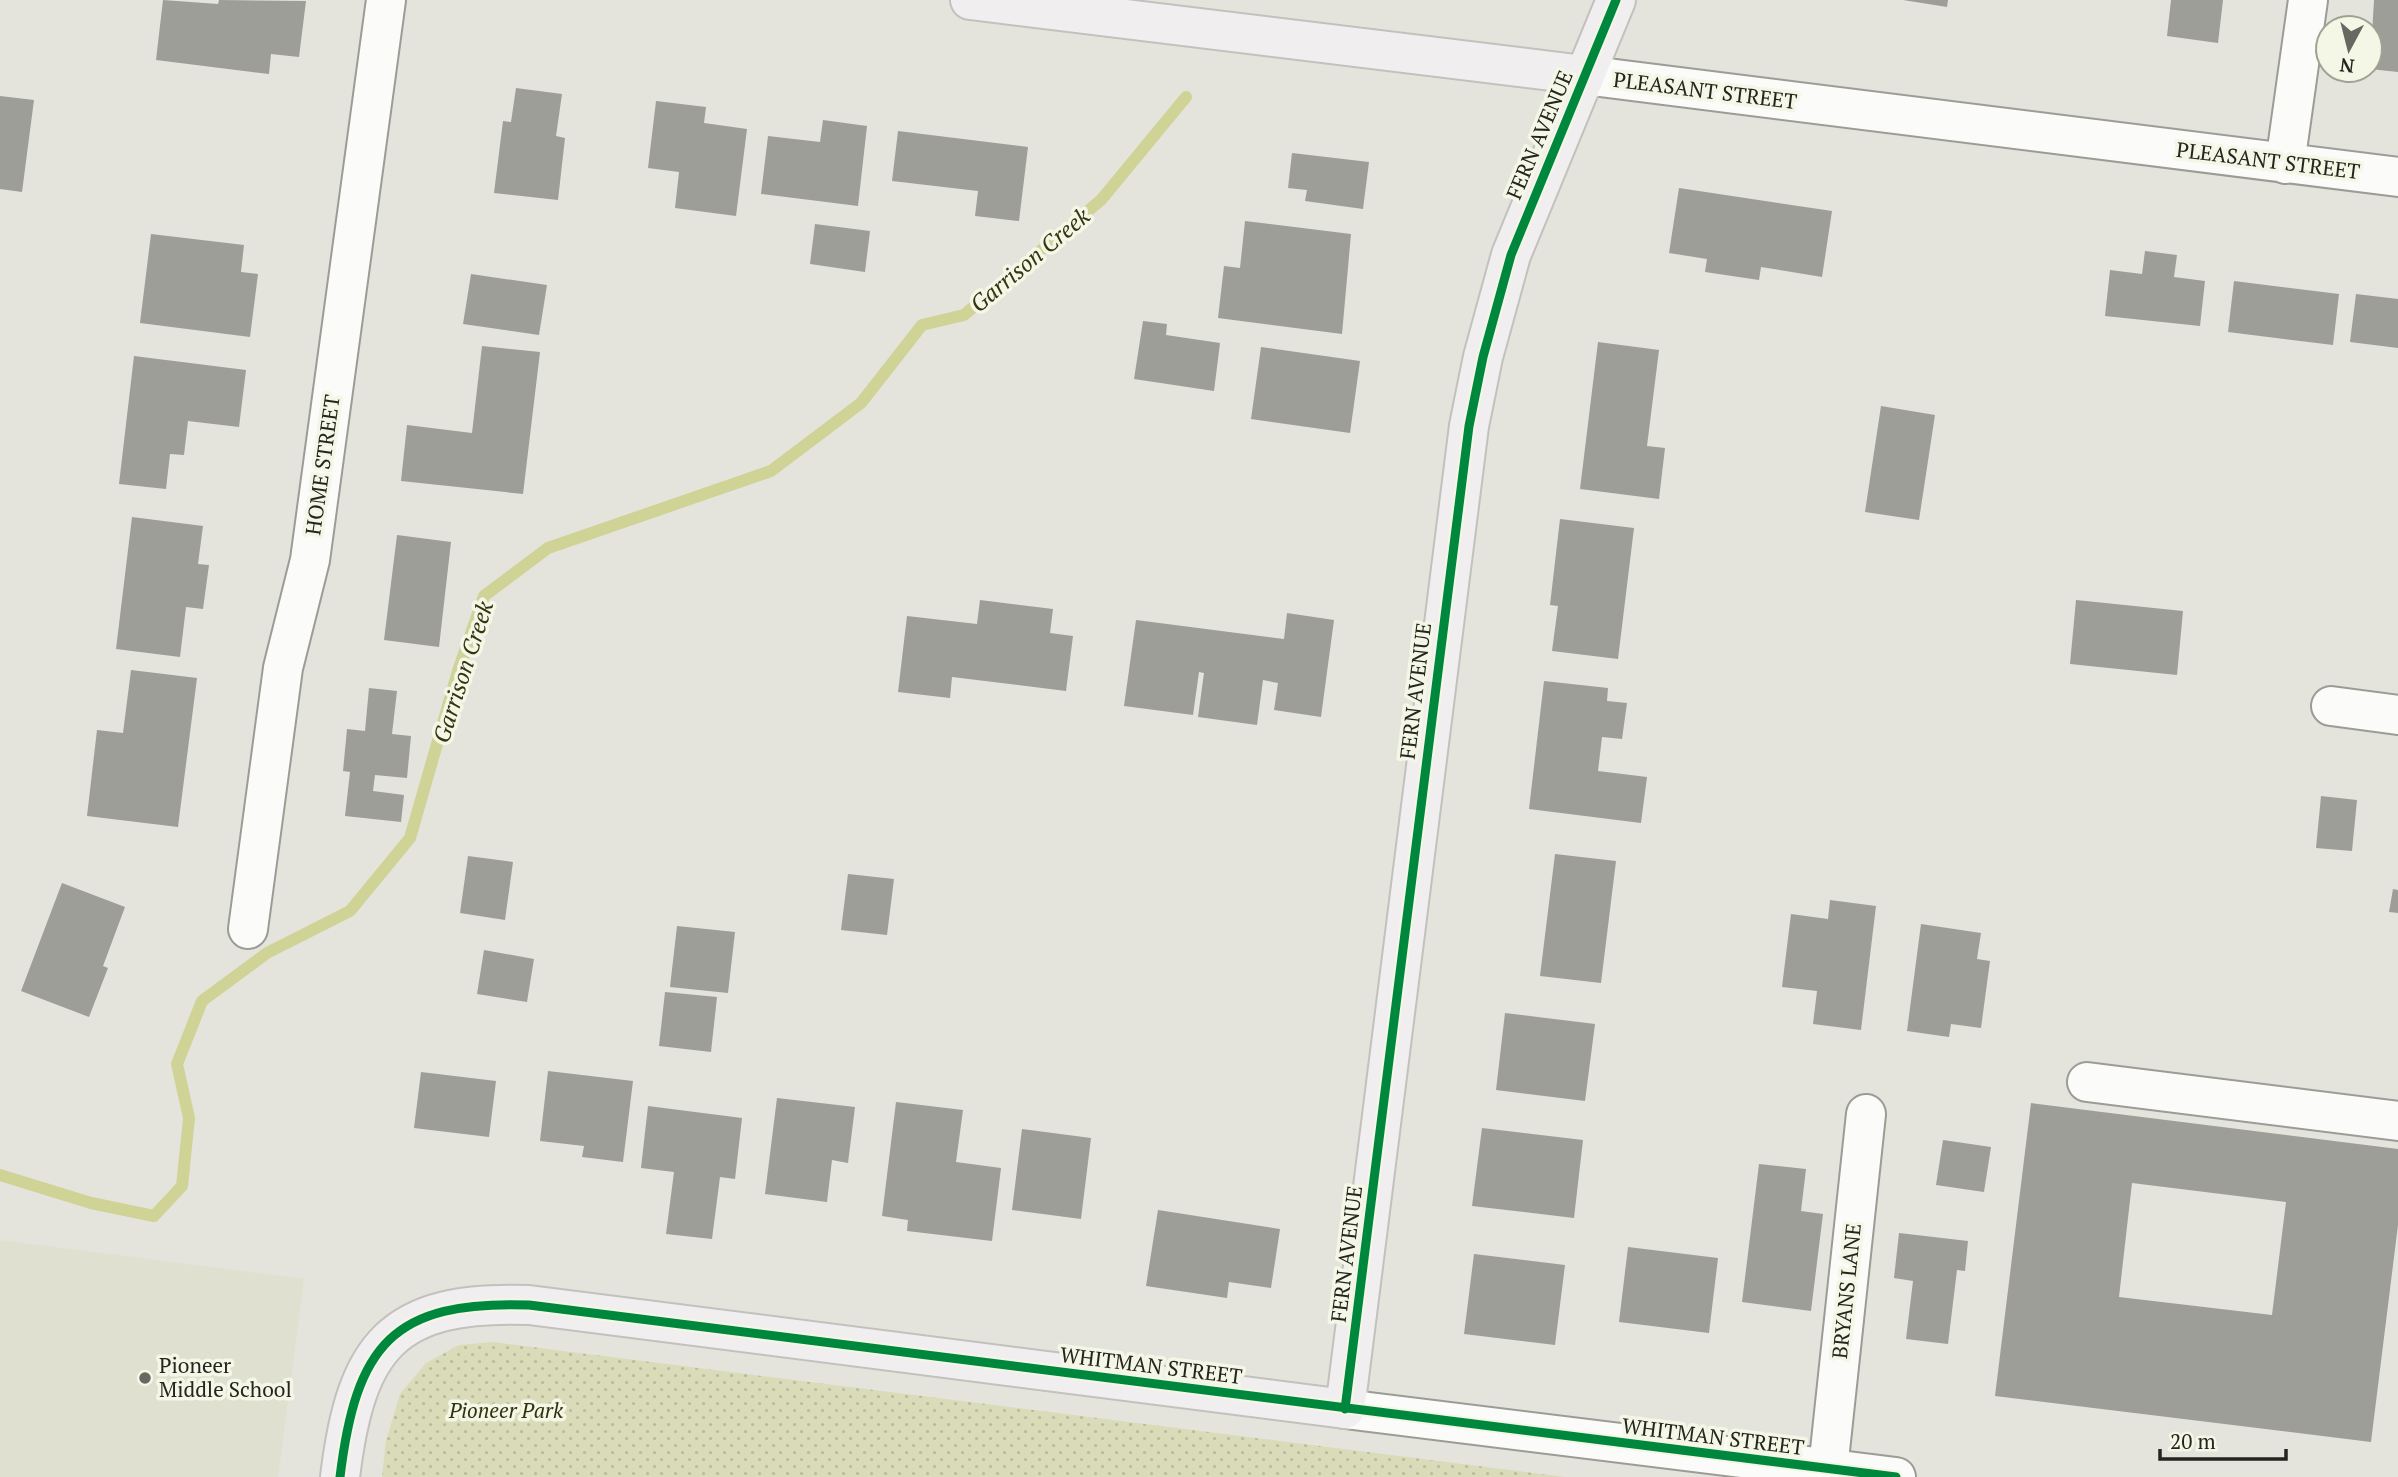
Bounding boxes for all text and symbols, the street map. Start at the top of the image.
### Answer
north arrow [2314,14,2384,84]
text: N [2338,53,2356,80]
street label: PLEASANT STREET [1612,65,1799,115]
street label: FERN AVENUE [1499,66,1579,203]
street label: PLEASANT STREET [2175,135,2362,185]
water label: Garrison Creek [963,200,1097,319]
street label: HOME STREET [298,393,346,537]
water label: Garrison Creek [425,596,500,747]
street label: FERN AVENUE [1393,621,1437,761]
street label: FERN AVENUE [1324,1184,1368,1324]
street label: BRYANS LANE [1825,1222,1867,1360]
street label: WHITMAN STREET [1058,1340,1244,1390]
place label: Pioneer Middle School [159,1351,292,1403]
marker: Pioneer Middle School [137,1370,153,1386]
park label: Pioneer Park [448,1396,564,1424]
street label: WHITMAN STREET [1620,1411,1806,1461]
scale bar [2160,1418,2286,1462]
text: 20 m [2170,1427,2216,1455]

